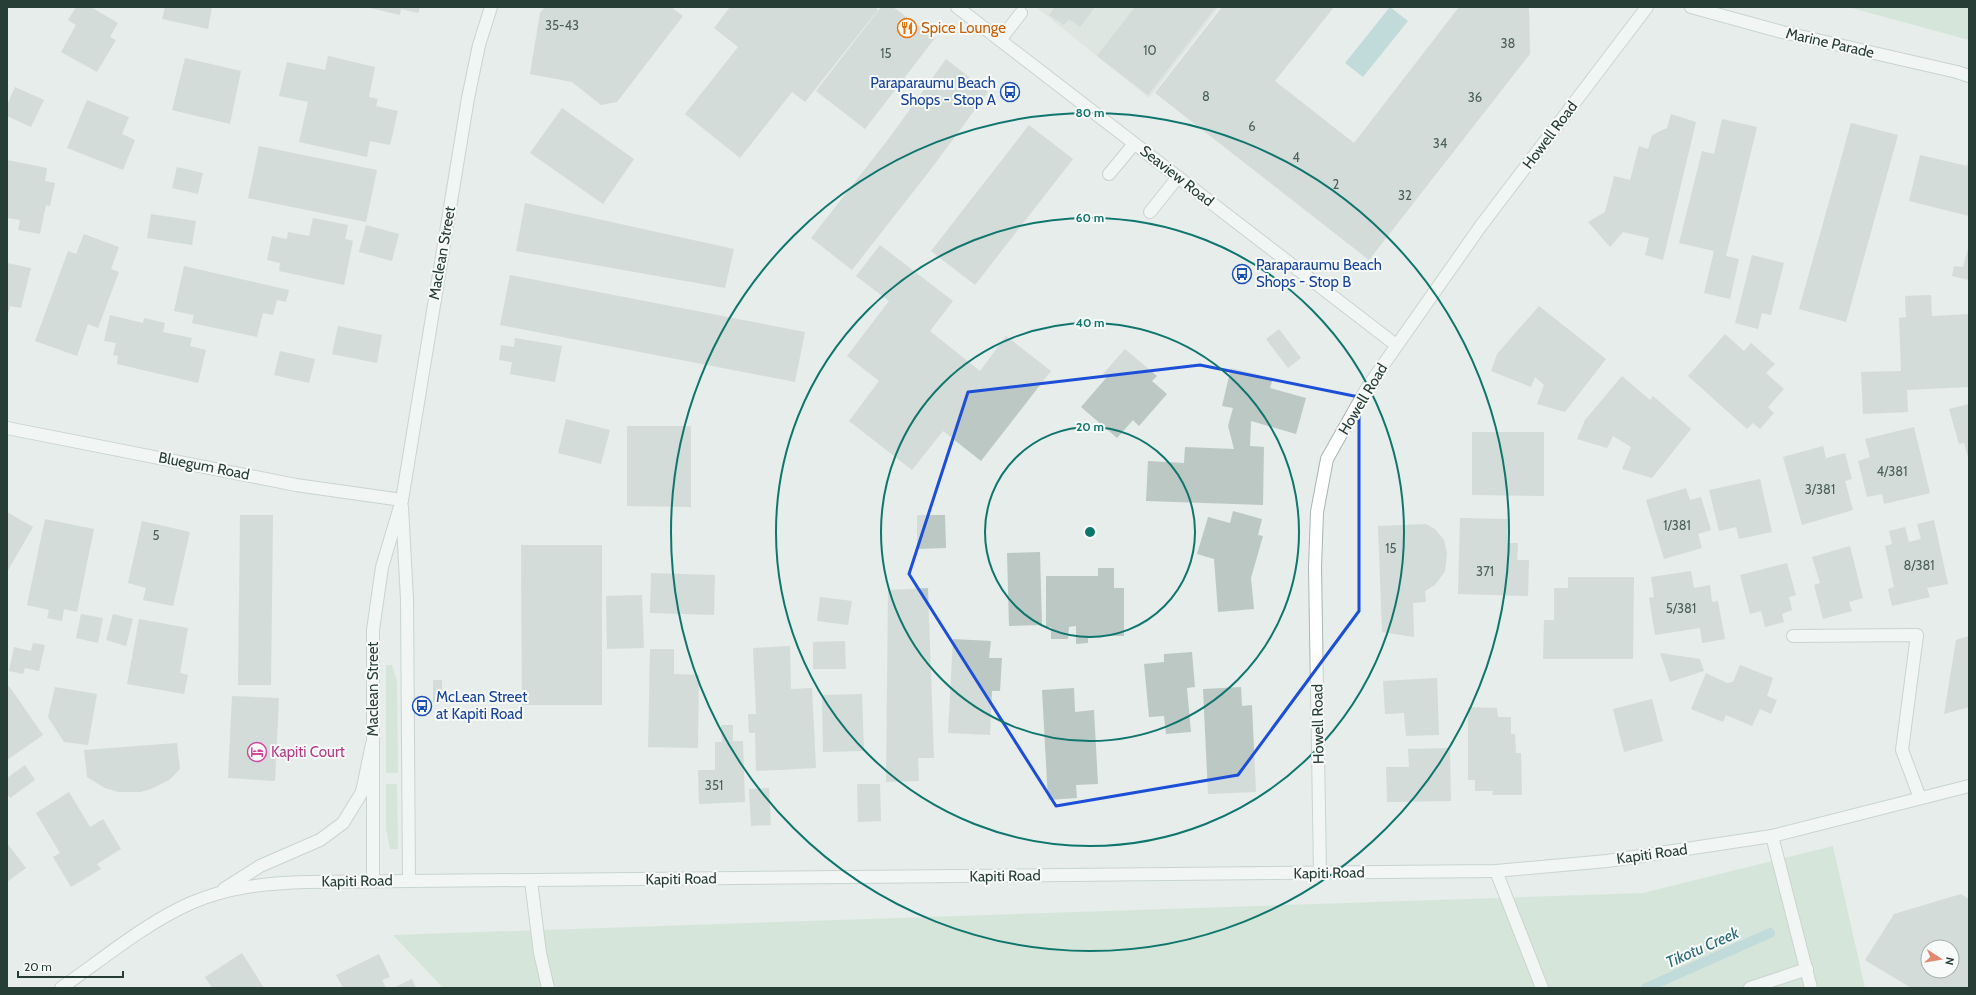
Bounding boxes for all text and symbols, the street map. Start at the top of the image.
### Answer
house number: 35-43 [545,17,579,33]
restaurant icon: Spice Lounge [896,17,918,39]
place label: Spice Lounge [921,19,1006,37]
street label: Marine Parade [1784,24,1876,62]
house number: 38 [1501,35,1516,51]
house number: 10 [1143,42,1157,58]
house number: 15 [880,45,892,61]
place label: Paraparaumu Beach Shops - Stop A [870,74,997,109]
bus stop icon: Paraparaumu Beach Shops - Stop A [999,81,1021,103]
house number: 8 [1202,88,1210,104]
house number: 36 [1468,89,1482,105]
street label: Howell Road [1519,98,1581,172]
text: 80 m [1076,105,1104,120]
house number: 6 [1248,118,1256,134]
house number: 34 [1433,135,1448,151]
street label: Seaview Road [1137,142,1217,210]
house number: 4 [1292,149,1300,165]
house number: 2 [1333,176,1340,192]
house number: 32 [1398,187,1412,203]
street label: Maclean Street [425,205,459,301]
text: 60 m [1076,210,1104,225]
place label: Paraparaumu Beach Shops - Stop B [1256,256,1382,291]
bus stop icon: Paraparaumu Beach Shops - Stop B [1231,263,1253,285]
text: 40 m [1075,315,1105,330]
street label: Howell Road [1335,360,1391,438]
text: 20 m [1076,419,1104,434]
street label: Bluegum Road [157,448,251,484]
house number: 4/381 [1877,463,1907,479]
house number: 3/381 [1805,481,1835,497]
house number: 1/381 [1663,517,1691,533]
centre of rings [1083,525,1097,539]
house number: 5 [152,527,160,543]
house number: 15 [1385,540,1397,556]
house number: 8/381 [1903,557,1935,573]
house number: 371 [1476,563,1494,579]
house number: 5/381 [1666,600,1696,616]
street label: Maclean Street [364,642,382,736]
street label: Howell Road [1308,684,1328,764]
place label: McLean Street at Kapiti Road [436,688,527,723]
bus stop icon: McLean Street at Kapiti Road [411,695,433,717]
hotel icon: Kapiti Court [246,741,268,763]
place label: Kapiti Court [271,743,345,761]
house number: 351 [705,777,723,793]
street label: Kapiti Road [1615,840,1689,868]
street label: Kapiti Road [1293,863,1365,883]
street label: Kapiti Road [969,866,1041,886]
street label: Kapiti Road [645,869,717,889]
street label: Kapiti Road [321,871,393,891]
water label: Tikotu Creek [1663,923,1743,972]
north arrow [1920,939,1960,979]
scale bar [18,953,123,979]
text: N [1942,956,1957,966]
text: 20 m [24,959,52,974]

